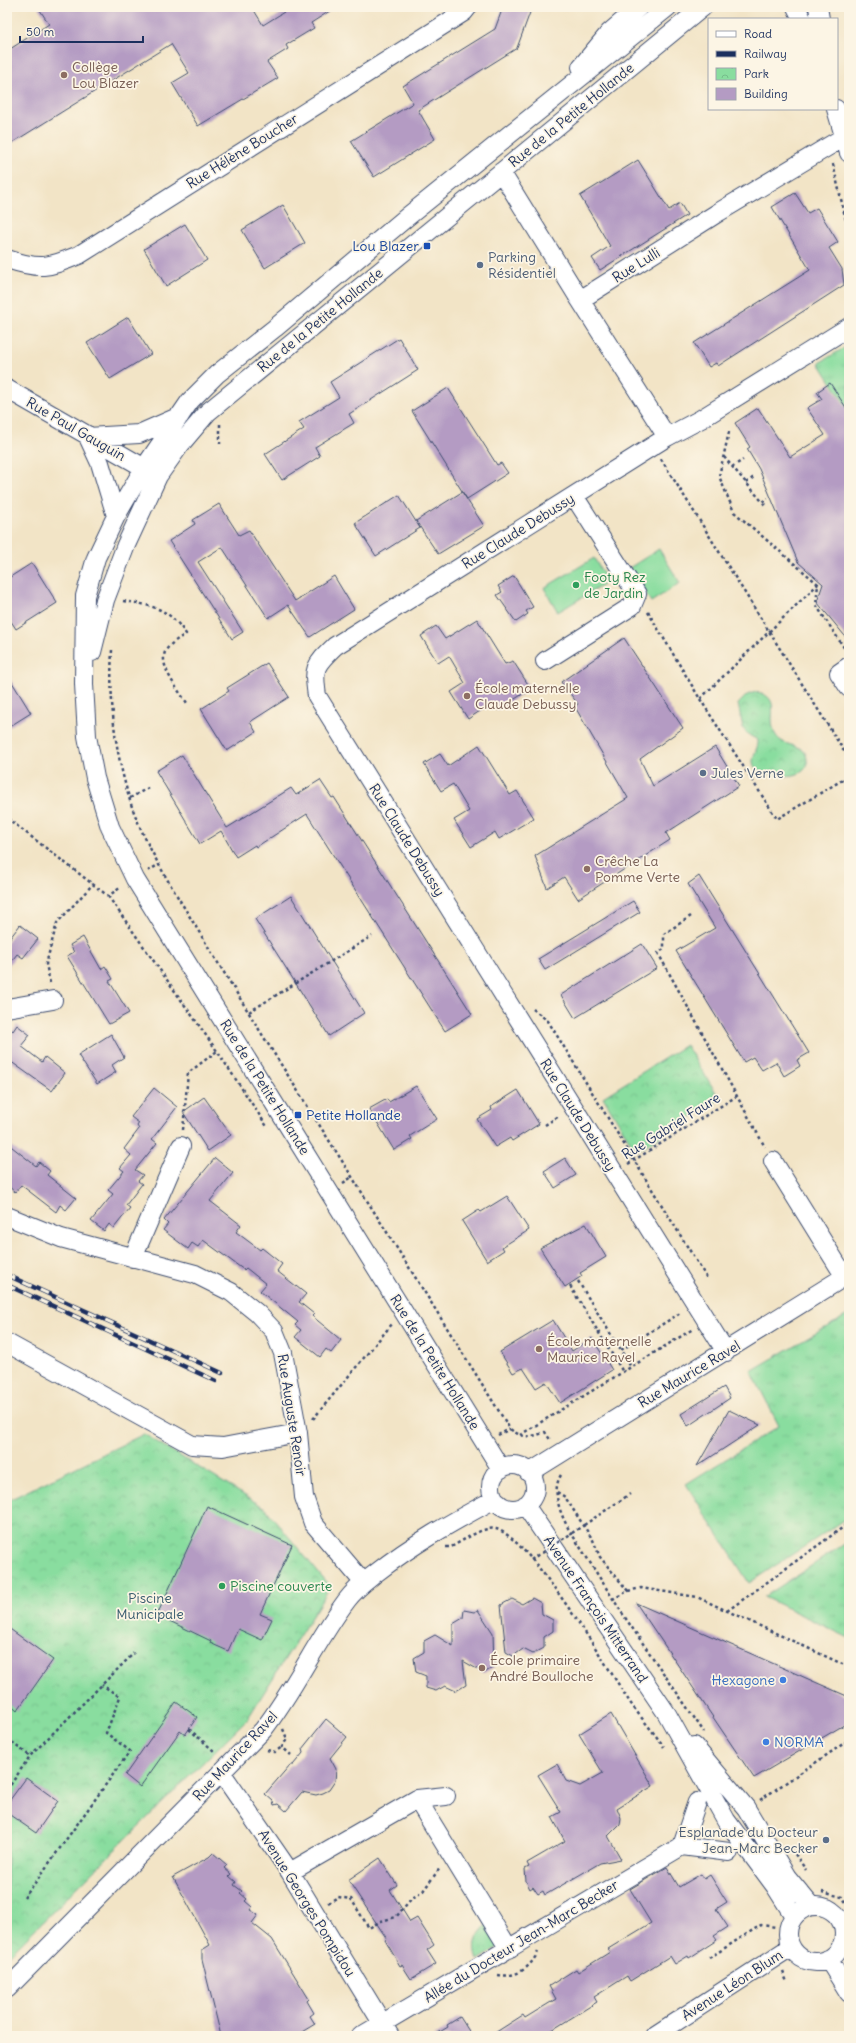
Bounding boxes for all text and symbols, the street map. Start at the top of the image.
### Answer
scale bar [20,18,143,44]
legend [708,18,838,110]
text: 50 m [26,24,55,39]
text: Road [744,26,772,41]
text: Railway [744,46,787,61]
place label: Collège Lou Blazer [72,58,139,92]
street label: Rue de la Petite Hollande [505,59,637,171]
text: Park [744,66,769,81]
marker: Collège Lou Blazer [59,70,69,80]
text: Building [744,86,788,101]
street label: Rue Hélène Boucher [183,109,302,193]
place label: Lou Blazer [352,237,419,255]
marker: Lou Blazer [422,241,432,251]
street label: Rue Lulli [609,243,663,287]
place label: Parking Résidentiel [488,248,556,282]
marker: Parking Résidentiel [475,260,485,270]
street label: Rue de la Petite Hollande [254,264,386,376]
street label: Rue Paul Gauguin [23,393,129,465]
street label: Rue Claude Debussy [458,489,578,573]
place label: Footy Rez de Jardin [584,568,646,602]
marker: Footy Rez de Jardin [571,580,581,590]
place label: École maternelle Claude Debussy [475,679,579,713]
marker: École maternelle Claude Debussy [462,691,472,701]
place label: Jules Verne [711,764,784,782]
marker: Jules Verne [698,768,708,778]
street label: Rue Claude Debussy [365,780,449,900]
place label: Crêche La Pomme Verte [595,852,680,886]
marker: Crêche La Pomme Verte [582,864,592,874]
street label: Rue de la Petite Hollande [216,1016,314,1158]
street label: Rue Claude Debussy [536,1055,620,1175]
street label: Rue Gabriel Faure [618,1089,724,1163]
place label: Petite Hollande [306,1106,401,1124]
marker: Petite Hollande [293,1110,303,1120]
street label: Rue de la Petite Hollande [386,1291,484,1433]
place label: École maternelle Maurice Ravel [547,1332,651,1366]
street label: Rue Maurice Ravel [635,1336,743,1412]
marker: École maternelle Maurice Ravel [534,1344,544,1354]
street label: Rue Auguste Renoir [273,1353,311,1478]
street label: Avenue François Mitterrand [540,1532,652,1686]
place label: Piscine couverte [230,1577,332,1595]
marker: Piscine couverte [217,1581,227,1591]
park label: Piscine Municipale [116,1589,184,1623]
place label: École primaire André Boulloche [490,1651,594,1685]
marker: École primaire André Boulloche [477,1663,487,1673]
place label: Hexagone [712,1671,775,1689]
marker: Hexagone [778,1675,788,1685]
street label: Rue Maurice Ravel [189,1707,281,1805]
place label: NORMA [774,1733,824,1751]
marker: NORMA [761,1737,771,1747]
place label: Esplanade du Docteur Jean-Marc Becker [679,1823,818,1857]
street label: Avenue Georges Pompidou [254,1826,360,1980]
marker: Esplanade du Docteur Jean-Marc Becker [821,1835,831,1845]
street label: Allée du Docteur Jean-Marc Becker [420,1876,622,2006]
street label: Avenue Léon Blum [678,1946,786,2024]

